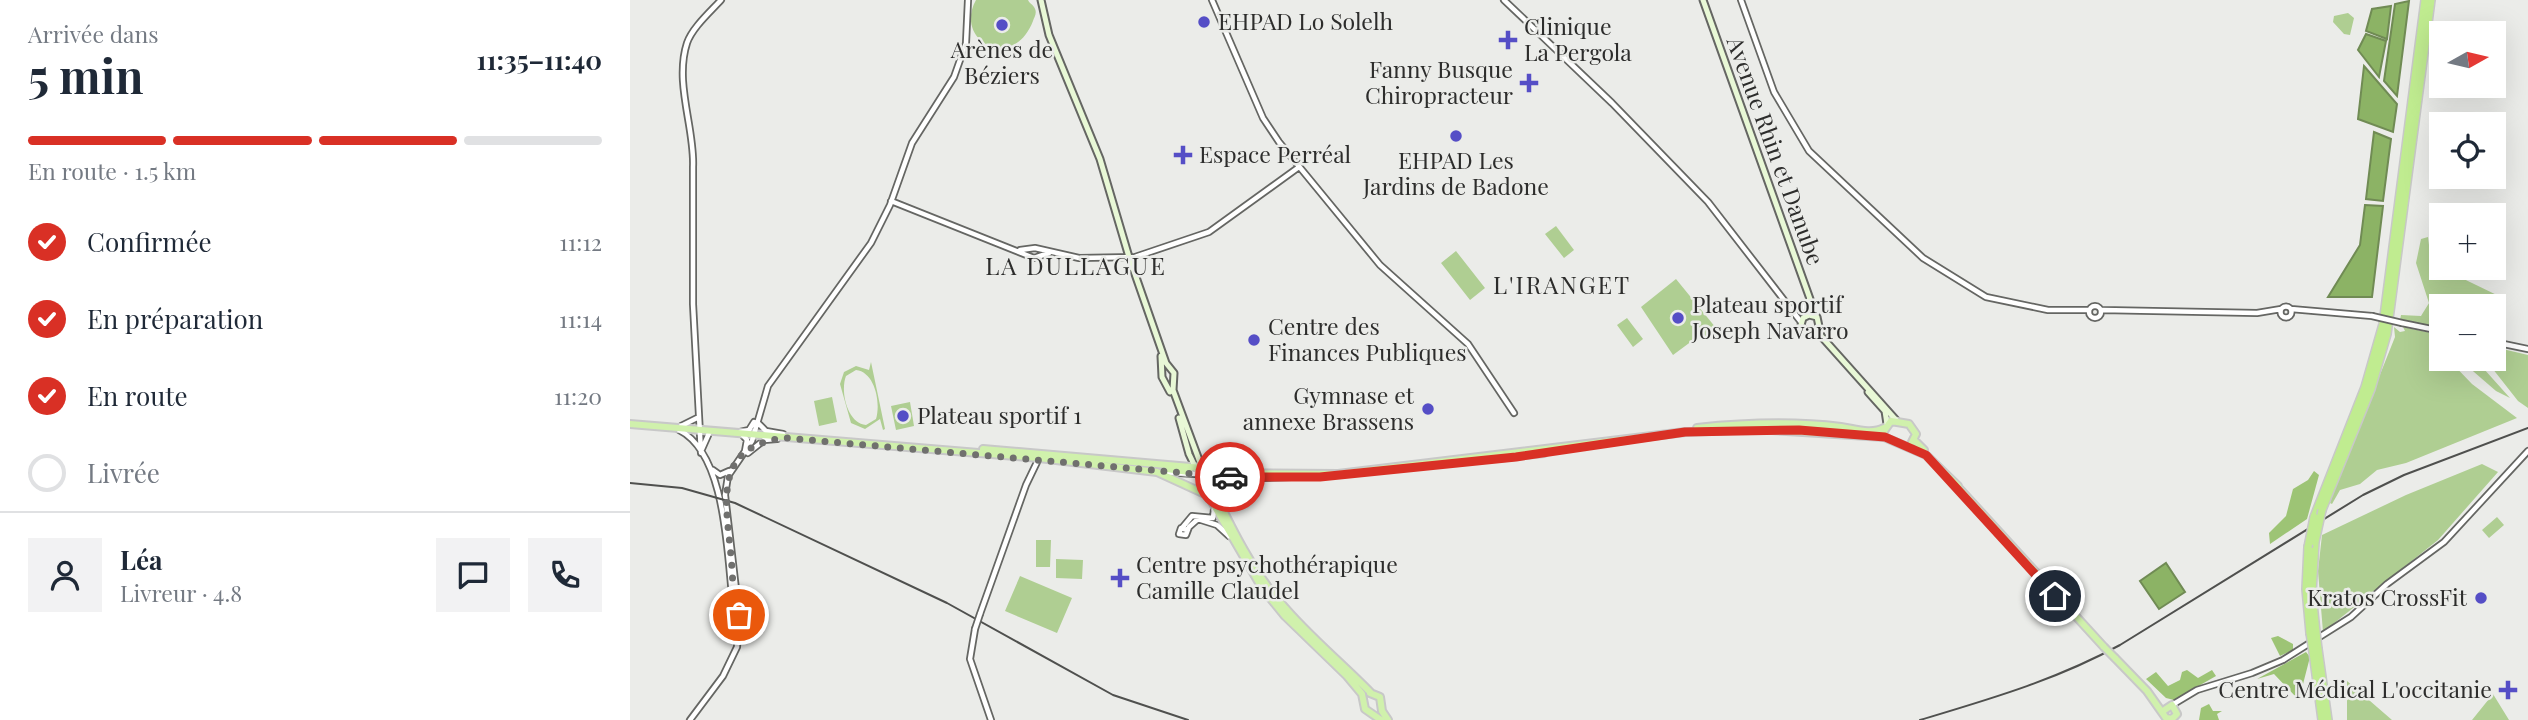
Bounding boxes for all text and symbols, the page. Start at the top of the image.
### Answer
place label: EHPAD Lo Solelh [1218,5,1394,36]
place label: Clinique La Pergola [1524,10,1632,67]
marker: EHPAD Lo Solelh [1196,14,1212,30]
marker: Arènes de Béziers [994,17,1010,33]
text: Arrivée dans [28,18,159,49]
north arrow [2429,21,2506,98]
map controls [2429,21,2506,371]
marker: Clinique La Pergola [1498,30,1518,50]
street label: Avenue Rhin et Danube [1720,31,1832,269]
place label: Arènes de Béziers [950,33,1053,90]
text: 11:35–11:40 [477,42,602,77]
text: 5 min [28,44,143,106]
place label: Fanny Busque Chiropracteur [1365,53,1513,110]
marker: Fanny Busque Chiropracteur [1519,73,1539,93]
button: locate [2429,112,2506,189]
marker: EHPAD Les Jardins de Badone [1448,128,1464,144]
place label: Espace Perréal [1199,138,1352,169]
place label: EHPAD Les Jardins de Badone [1362,144,1549,201]
marker: Espace Perréal [1173,145,1193,165]
text: En route · 1.5 km [28,155,196,186]
button: + [2429,203,2506,280]
icon: check [28,223,66,261]
text: Confirmée [87,224,212,259]
text: 11:12 [559,226,602,257]
district label: LA DULLAGUE [985,249,1167,281]
district label: L'IRANGET [1493,268,1631,300]
place label: Plateau sportif Joseph Navarro [1691,288,1849,345]
button: − [2429,294,2506,371]
icon: check [28,300,66,338]
text: En préparation [87,301,263,336]
text: 11:14 [559,303,602,334]
place label: Centre des Finances Publiques [1268,310,1467,367]
marker: Plateau sportif Joseph Navarro [1670,310,1686,326]
marker: Centre des Finances Publiques [1246,332,1262,348]
icon: check [28,377,66,415]
text: En route [87,378,188,413]
place label: Gymnase et annexe Brassens [1243,379,1415,436]
text: 11:20 [554,380,602,411]
place label: Plateau sportif 1 [917,399,1082,430]
marker: Gymnase et annexe Brassens [1420,401,1436,417]
marker: Plateau sportif 1 [895,408,911,424]
courier [1195,442,1265,512]
text: Livrée [87,455,160,490]
icon: car [1211,458,1249,496]
button: person [28,538,102,612]
button: chat [436,538,510,612]
button: phone [528,538,602,612]
text: Léa [120,542,162,577]
place label: Centre psychothérapique Camille Claudel [1136,548,1398,605]
pin [2025,566,2085,626]
marker: Centre psychothérapique Camille Claudel [1110,568,1130,588]
text: Livreur · 4.8 [120,577,242,608]
icon: home [2036,577,2074,615]
place label: Kratos CrossFit [2307,581,2468,612]
pin [709,585,769,645]
marker: Kratos CrossFit [2473,590,2489,606]
icon: bag [720,596,758,634]
place label: Centre Médical L'occitanie [2218,673,2492,704]
marker: Centre Médical L'occitanie [2498,680,2518,700]

